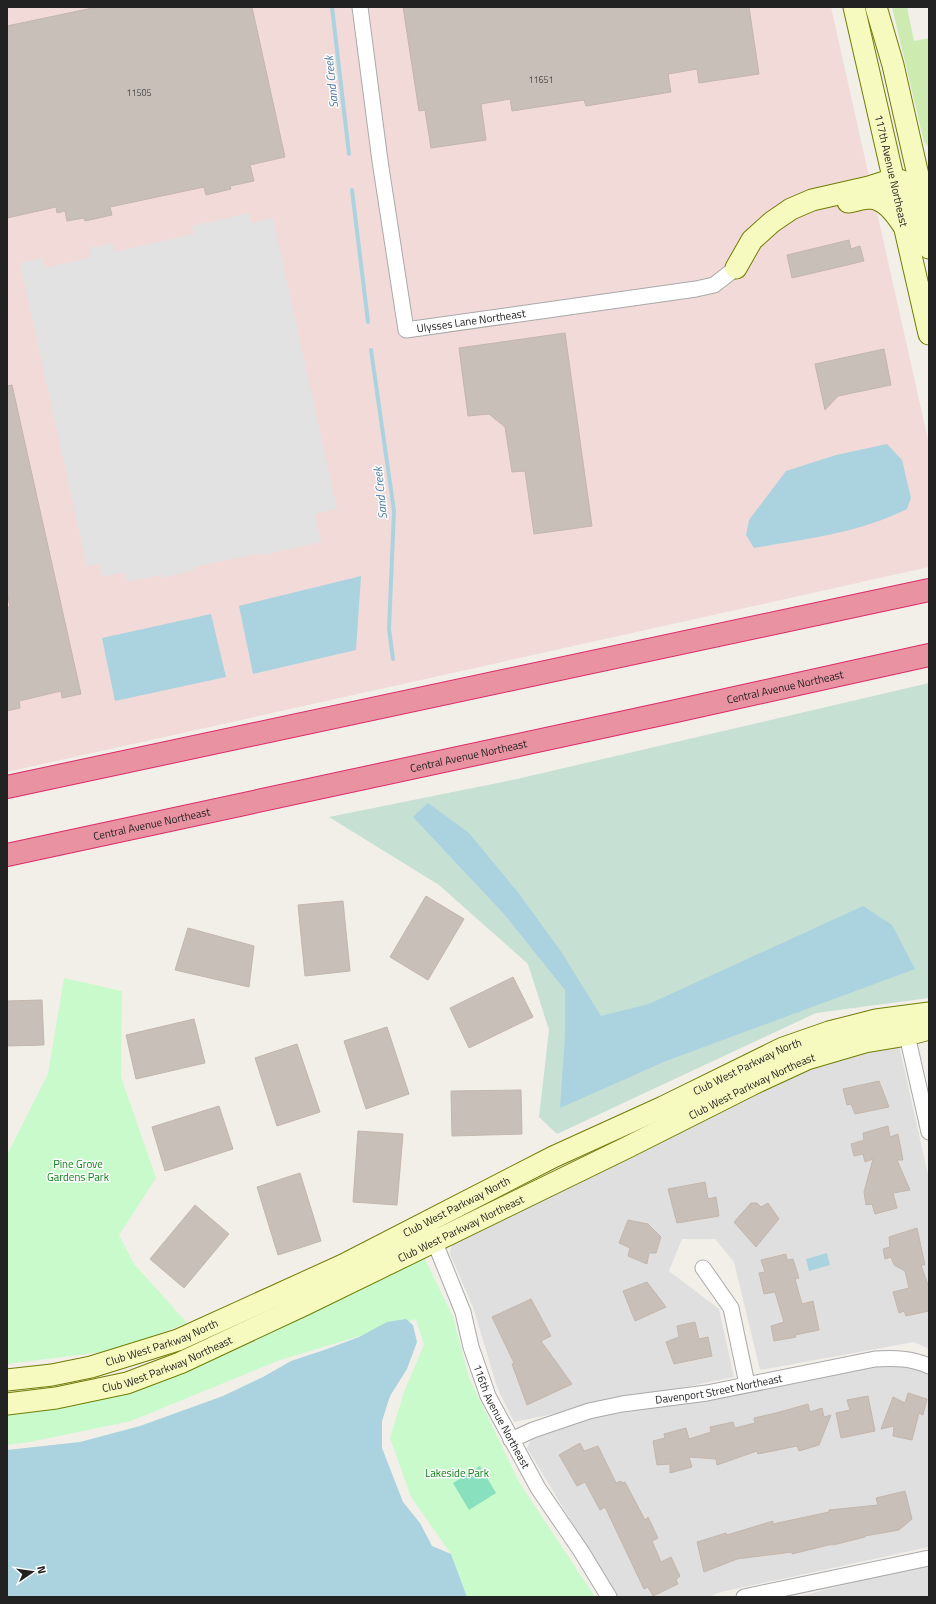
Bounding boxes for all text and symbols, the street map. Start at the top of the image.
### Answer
water label: Sand Creek [319,53,343,109]
house number: 11651 [528,73,554,86]
house number: 11505 [126,86,152,99]
street label: 117th Avenue Northeast [871,113,912,228]
street label: Ulysses Lane Northeast [416,305,527,336]
water label: Sand Creek [368,464,392,520]
street label: Central Avenue Northeast [725,666,845,708]
street label: Central Avenue Northeast [408,735,529,776]
street label: Central Avenue Northeast [92,803,212,844]
street label: Club West Parkway North [690,1034,804,1099]
street label: Club West Parkway Northeast [686,1049,817,1123]
park label: Pine Grove Gardens Park [47,1156,110,1185]
street label: Club West Parkway North [400,1172,513,1241]
street label: Club West Parkway Northeast [395,1191,527,1266]
street label: Club West Parkway North [104,1315,221,1370]
street label: Club West Parkway Northeast [101,1332,235,1396]
street label: 116th Avenue Northeast [470,1362,534,1471]
street label: Davenport Street Northeast [654,1370,784,1408]
park label: Lakeside Park [425,1465,490,1481]
north arrow [12,1552,52,1592]
text: N [33,1564,50,1575]

